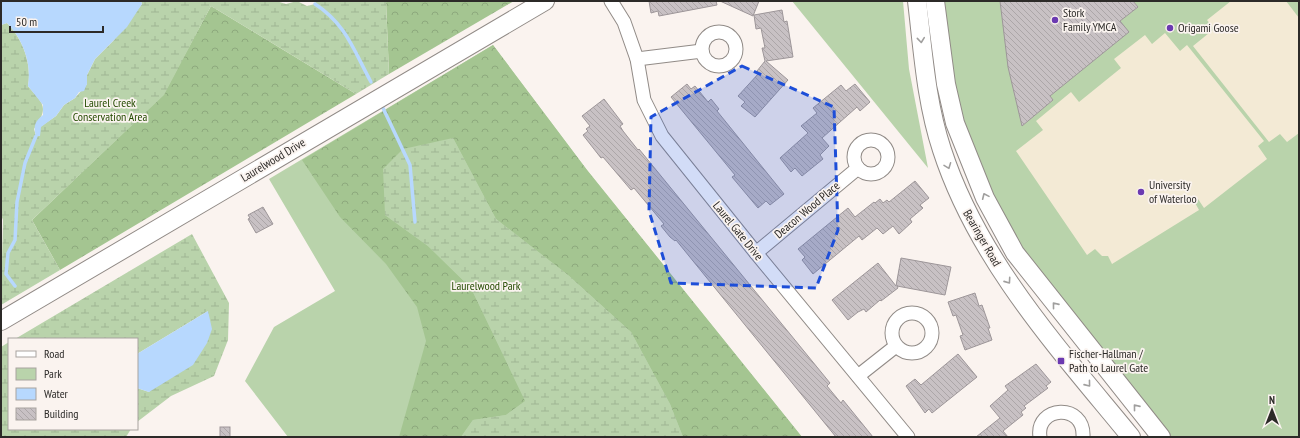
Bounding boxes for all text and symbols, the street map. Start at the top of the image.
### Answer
place label: Stork Family YMCA [1063,5,1117,34]
scale bar [10,8,103,34]
text: 50 m [16,14,37,29]
marker: Stork Family YMCA [1050,15,1060,25]
place label: Origami Goose [1178,20,1239,35]
marker: Origami Goose [1165,23,1175,33]
one-way arrow [917,37,926,43]
park label: Laurel Creek Conservation Area [73,95,148,124]
street label: Laurelwood Drive [238,134,308,185]
one-way arrow [943,163,951,170]
place label: University of Waterloo [1149,177,1197,206]
street label: Deacon Wood Place [771,178,842,241]
marker: University of Waterloo [1136,187,1146,197]
one-way arrow [982,193,990,201]
street label: Laurel Gate Drive [710,198,767,263]
street label: Bearinger Road [960,207,1005,269]
one-way arrow [1003,277,1011,284]
park label: Laurelwood Park [452,278,521,293]
one-way arrow [1053,303,1060,310]
legend [8,338,138,430]
text: Road [44,346,64,361]
place label: Fischer-Hallman / Path to Laurel Gate [1069,346,1148,375]
marker: Fischer-Hallman / Path to Laurel Gate [1056,356,1066,366]
text: Park [44,366,62,381]
one-way arrow [1083,379,1090,387]
text: Water [44,386,69,401]
north arrow [1252,390,1292,430]
text: N [1269,393,1275,407]
one-way arrow [1134,404,1141,411]
text: Building [44,406,79,421]

